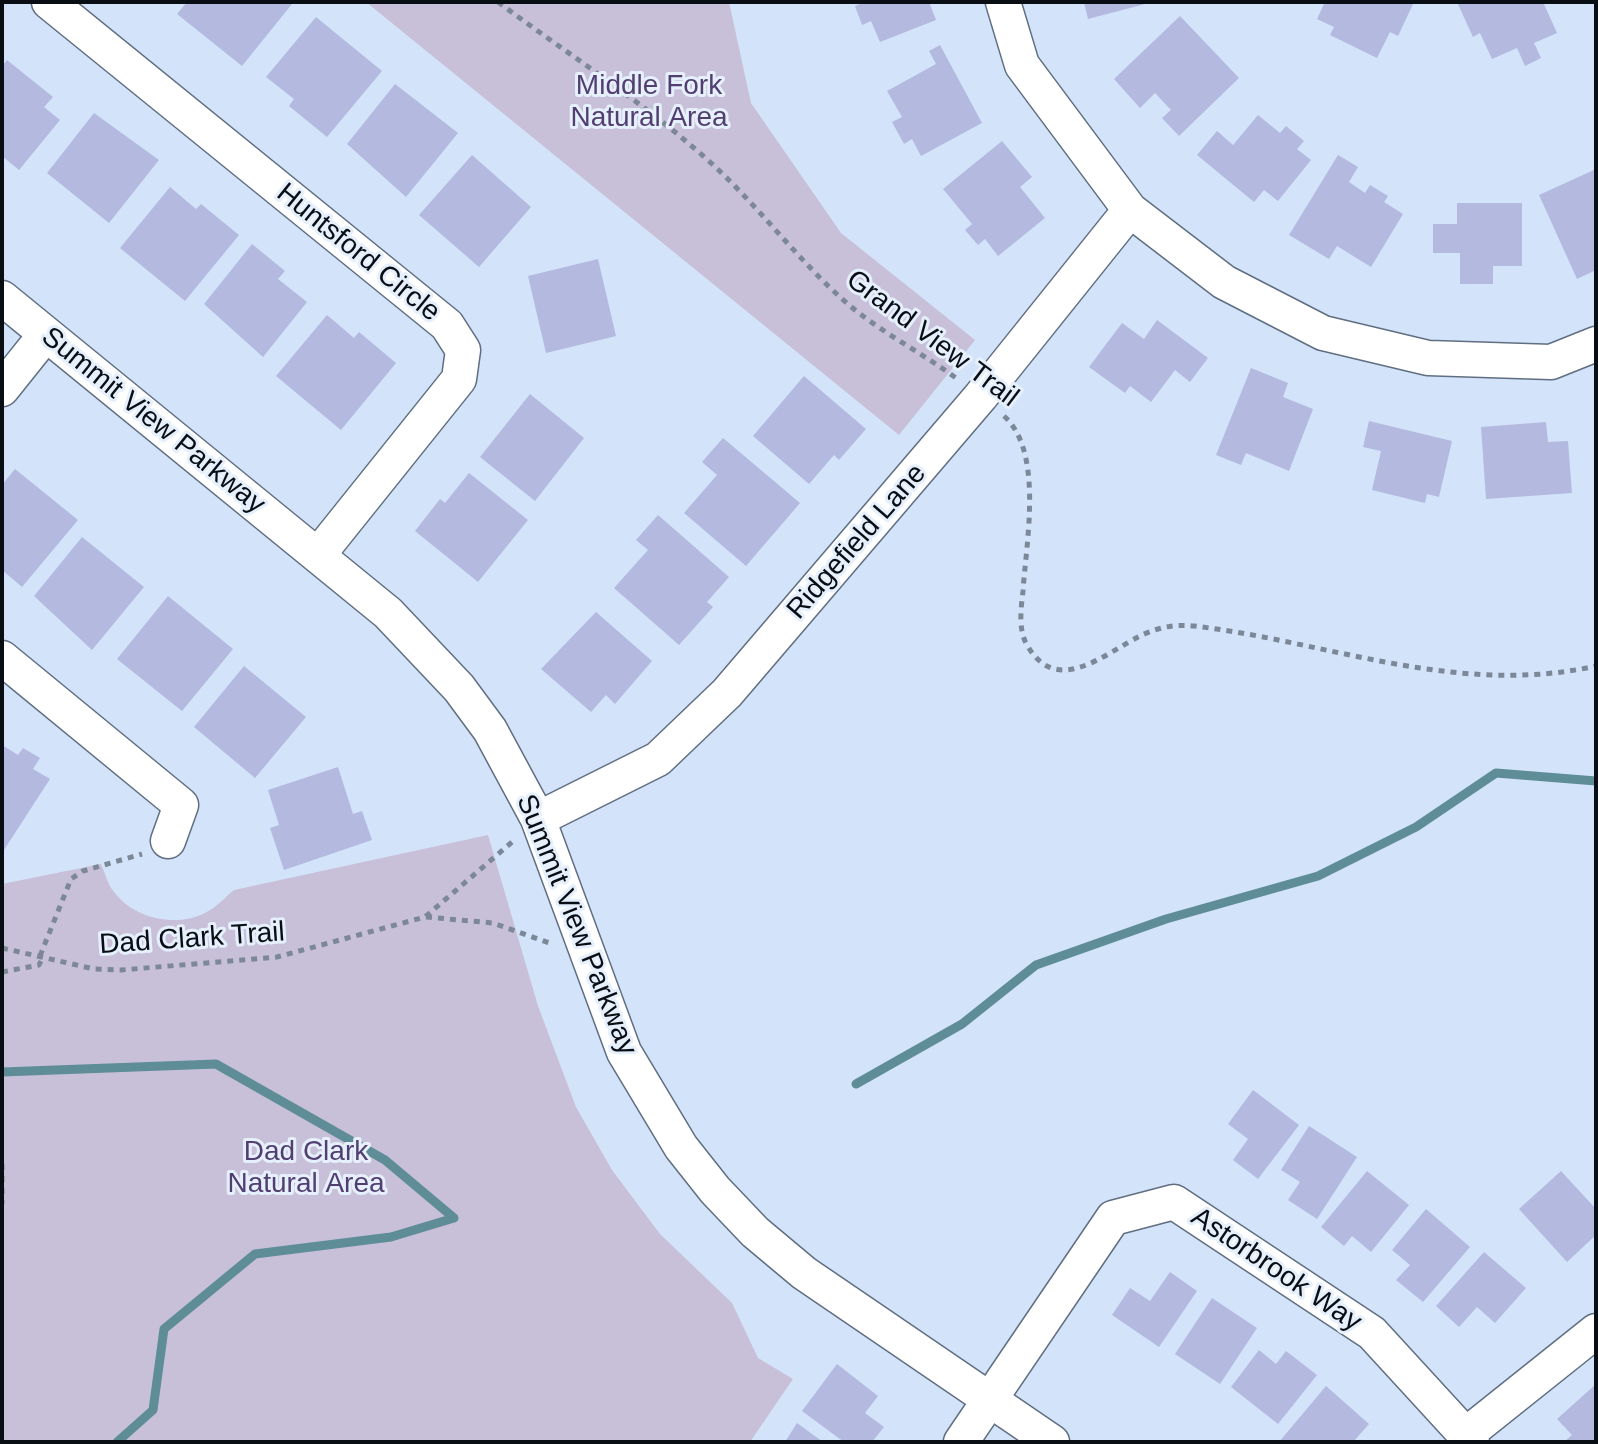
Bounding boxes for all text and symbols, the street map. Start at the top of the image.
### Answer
park label: Middle Fork Natural Area [570,69,728,135]
street label: Huntsford Circle [269,177,447,329]
street label: Grand View Trail [839,263,1025,415]
street label: Summit View Parkway [34,320,272,522]
street label: Ridgefield Lane [780,458,934,626]
street label: Summit View Parkway [508,790,644,1060]
street label: Dad Clark Trail [98,916,286,962]
park label: Dad Clark Natural Area [227,1135,385,1201]
street label: Astorbrook Way [1184,1201,1368,1339]

